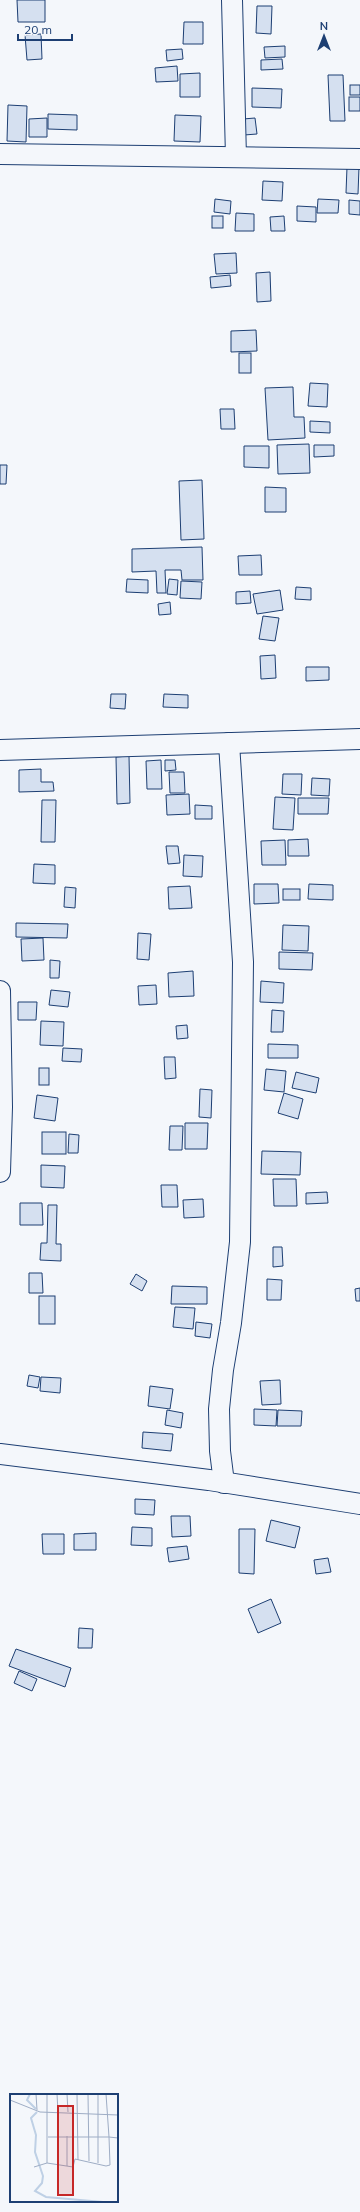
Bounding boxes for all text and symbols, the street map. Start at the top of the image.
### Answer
scale bar [18,16,72,42]
north arrow [304,16,344,56]
text: N [320,19,328,33]
text: 20 m [24,22,52,37]
inset map [10,2094,118,2202]

